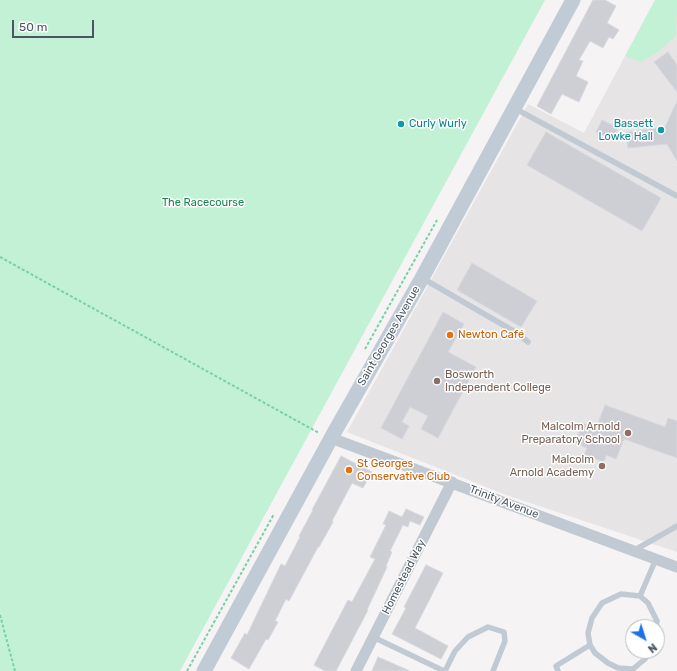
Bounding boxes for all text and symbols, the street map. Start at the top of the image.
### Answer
scale bar [14,12,96,38]
text: 50 m [19,20,47,34]
place label: Curly Wurly [409,117,467,131]
place label: Bassett Lowke Hall [598,117,653,143]
marker: Curly Wurly [396,119,406,129]
marker: Bassett Lowke Hall [656,125,666,135]
park label: The Racecourse [162,196,244,210]
street label: Saint Georges Avenue [355,284,423,388]
place label: Newton Café [458,328,524,342]
marker: Newton Café [445,330,455,340]
place label: Bosworth Independent College [445,368,551,394]
marker: Bosworth Independent College [432,376,442,386]
place label: Malcolm Arnold Preparatory School [521,420,620,446]
marker: Malcolm Arnold Preparatory School [623,428,633,438]
place label: Malcolm Arnold Academy [510,453,594,479]
place label: St Georges Conservative Club [357,457,450,483]
marker: Malcolm Arnold Academy [597,461,607,471]
marker: St Georges Conservative Club [344,465,354,475]
street label: Trinity Avenue [467,483,541,521]
street label: Homestead Way [379,537,429,617]
north arrow [625,619,665,659]
text: N [645,640,659,655]

